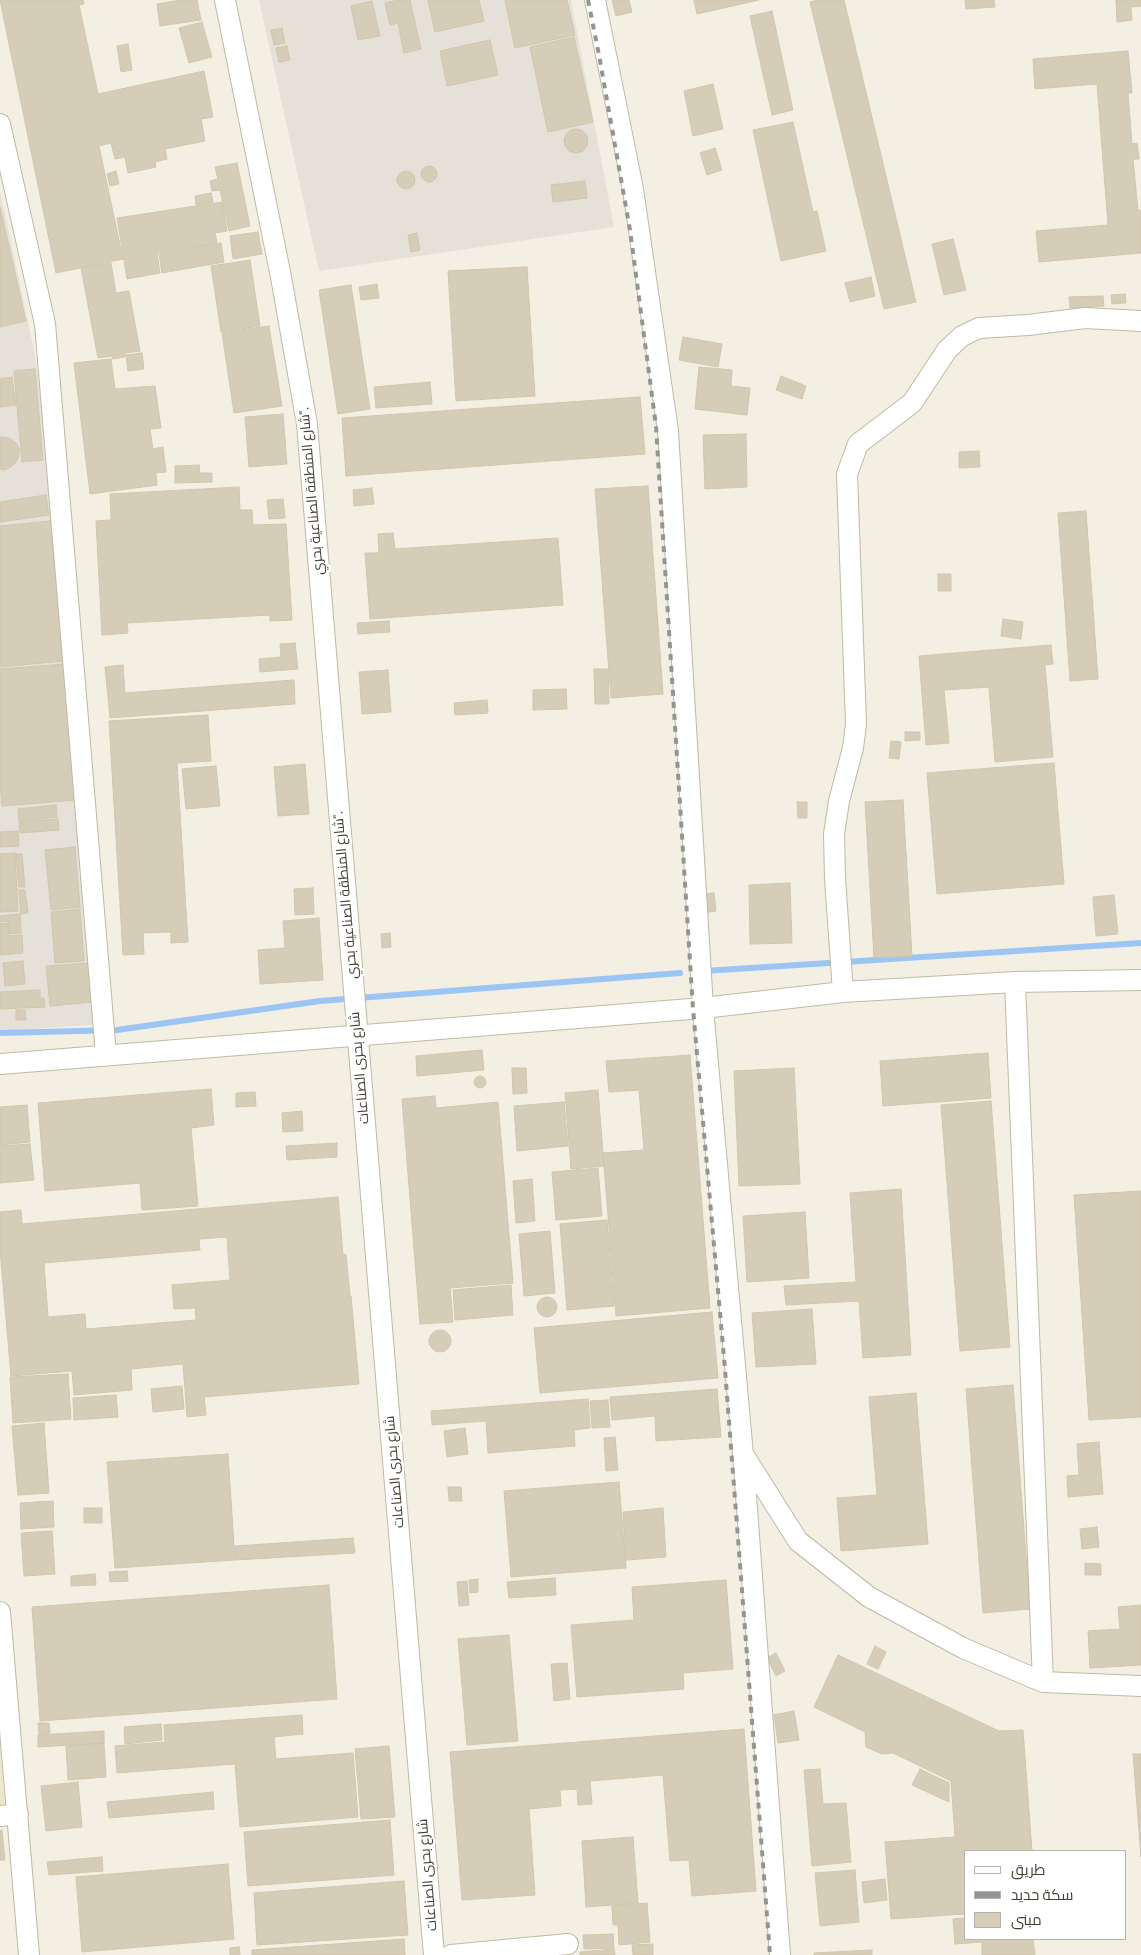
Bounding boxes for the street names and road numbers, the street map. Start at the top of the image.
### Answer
street label: شارع المنطقة الصناعية بحري". [295,406,327,576]
street label: شارع المنطقة الصناعية بحري". [329,810,361,980]
street label: شارع بحرى الصناعات [346,1011,372,1125]
street label: شارع بحرى الصناعات [381,1415,407,1529]
street label: شارع بحرى الصناعات [414,1818,440,1932]

